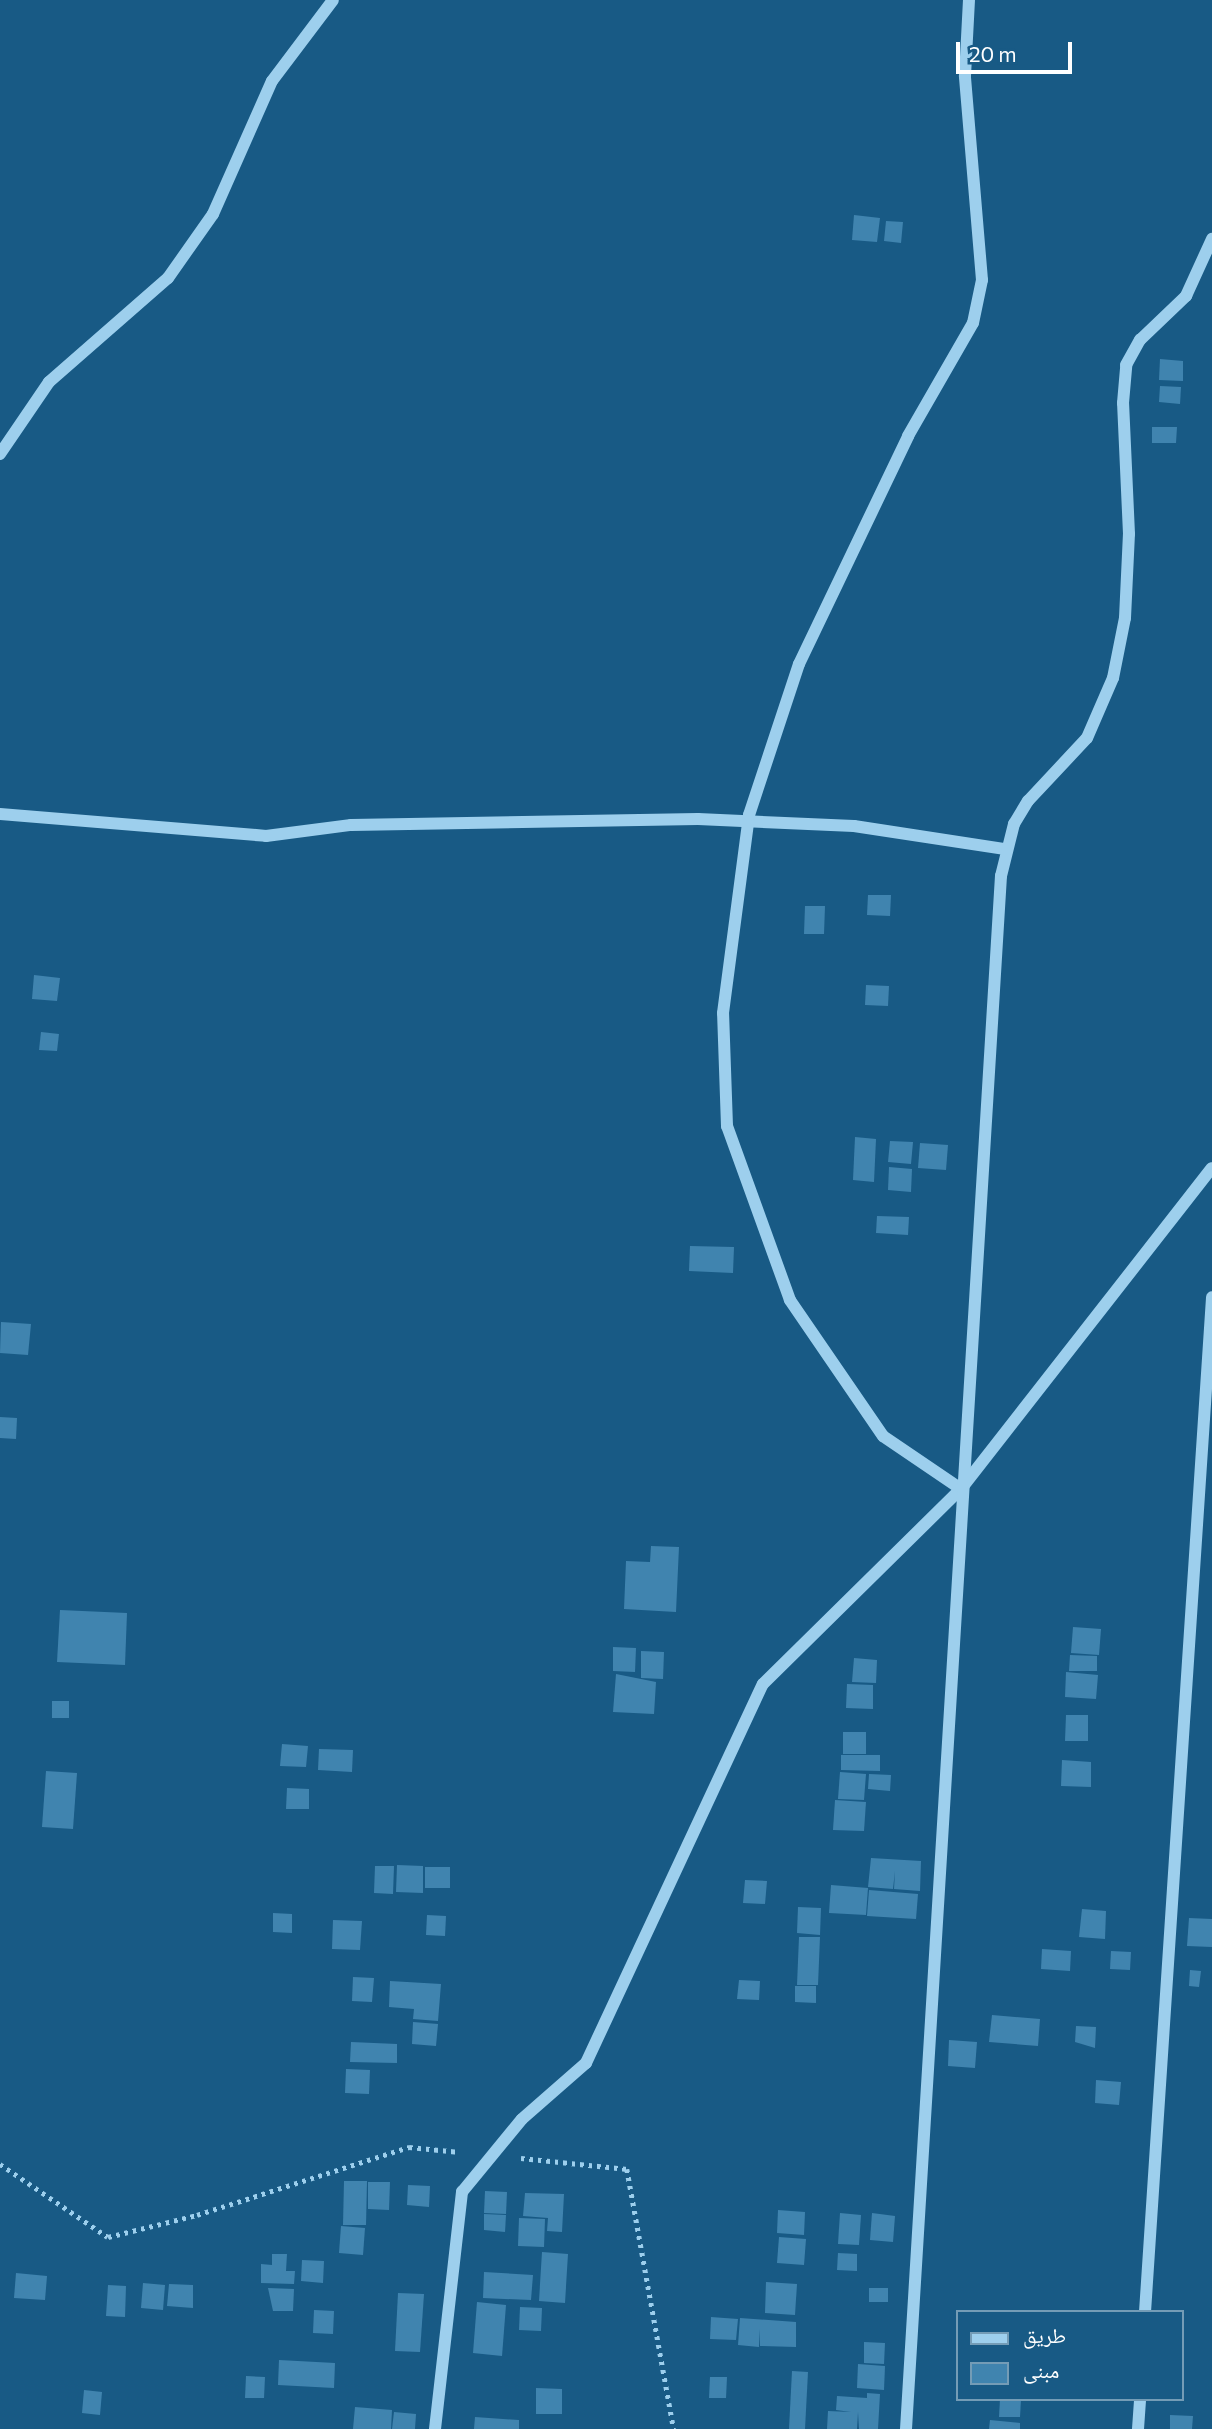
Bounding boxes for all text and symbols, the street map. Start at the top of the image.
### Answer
scale bar [960,28,1076,72]
text: 20 m [969,41,1017,66]
legend [956,2310,1184,2401]
text: طريق [1023,2322,1066,2347]
text: مبنى [1023,2357,1059,2382]

